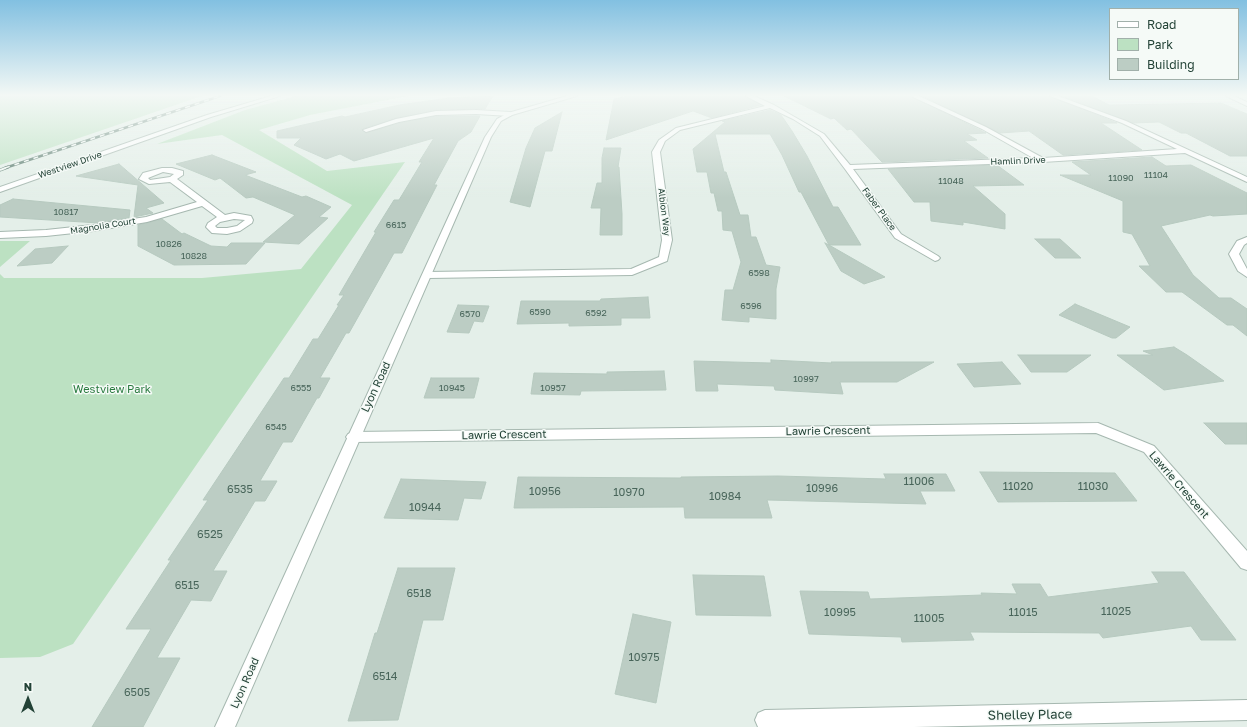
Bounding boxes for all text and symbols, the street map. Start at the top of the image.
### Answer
legend [1109,8,1239,80]
text: Road [1147,17,1176,32]
text: Park [1147,37,1173,52]
text: Building [1147,57,1195,72]
street label: Westview Drive [37,149,103,181]
street label: Hamlin Drive [990,155,1046,167]
house number: 11104 [1144,170,1168,180]
house number: 11090 [1108,173,1134,183]
house number: 11048 [938,176,964,186]
street label: Faber Place [860,185,898,233]
street label: Albion Way [656,187,672,237]
house number: 10817 [54,207,78,217]
street label: Magnolia Court [69,215,137,237]
house number: 6615 [386,220,406,230]
house number: 10826 [156,239,182,249]
house number: 10828 [181,251,207,261]
house number: 6598 [748,268,770,278]
house number: 6596 [740,301,762,311]
house number: 6590 [529,307,551,317]
house number: 6592 [585,308,607,318]
house number: 6570 [459,309,481,319]
street label: Lyon Road [359,360,393,414]
house number: 10997 [793,374,819,384]
park label: Westview Park [73,383,151,397]
house number: 6555 [290,383,312,393]
house number: 10945 [439,383,465,393]
house number: 10957 [540,383,566,393]
house number: 6545 [265,422,287,432]
street label: Lawrie Crescent [785,424,871,438]
street label: Lawrie Crescent [461,428,547,442]
street label: Lawrie Crescent [1146,449,1212,521]
house number: 11006 [904,475,934,489]
house number: 11020 [1003,480,1033,494]
house number: 11030 [1078,480,1108,494]
house number: 10996 [806,482,838,496]
house number: 6535 [227,483,253,497]
house number: 10956 [529,485,561,499]
house number: 10970 [613,486,645,500]
house number: 10984 [709,490,741,504]
house number: 10944 [409,501,441,515]
house number: 6525 [197,528,223,542]
house number: 6515 [175,579,199,593]
house number: 6518 [406,587,432,601]
house number: 11025 [1101,605,1131,619]
house number: 10995 [824,606,856,620]
house number: 11015 [1008,606,1038,620]
house number: 11005 [914,612,944,626]
house number: 10975 [628,651,660,665]
street label: Lyon Road [228,655,262,711]
house number: 6514 [372,670,398,684]
north arrow [8,679,48,719]
text: N [24,680,32,693]
house number: 6505 [124,686,150,700]
street label: Shelley Place [988,706,1072,724]

